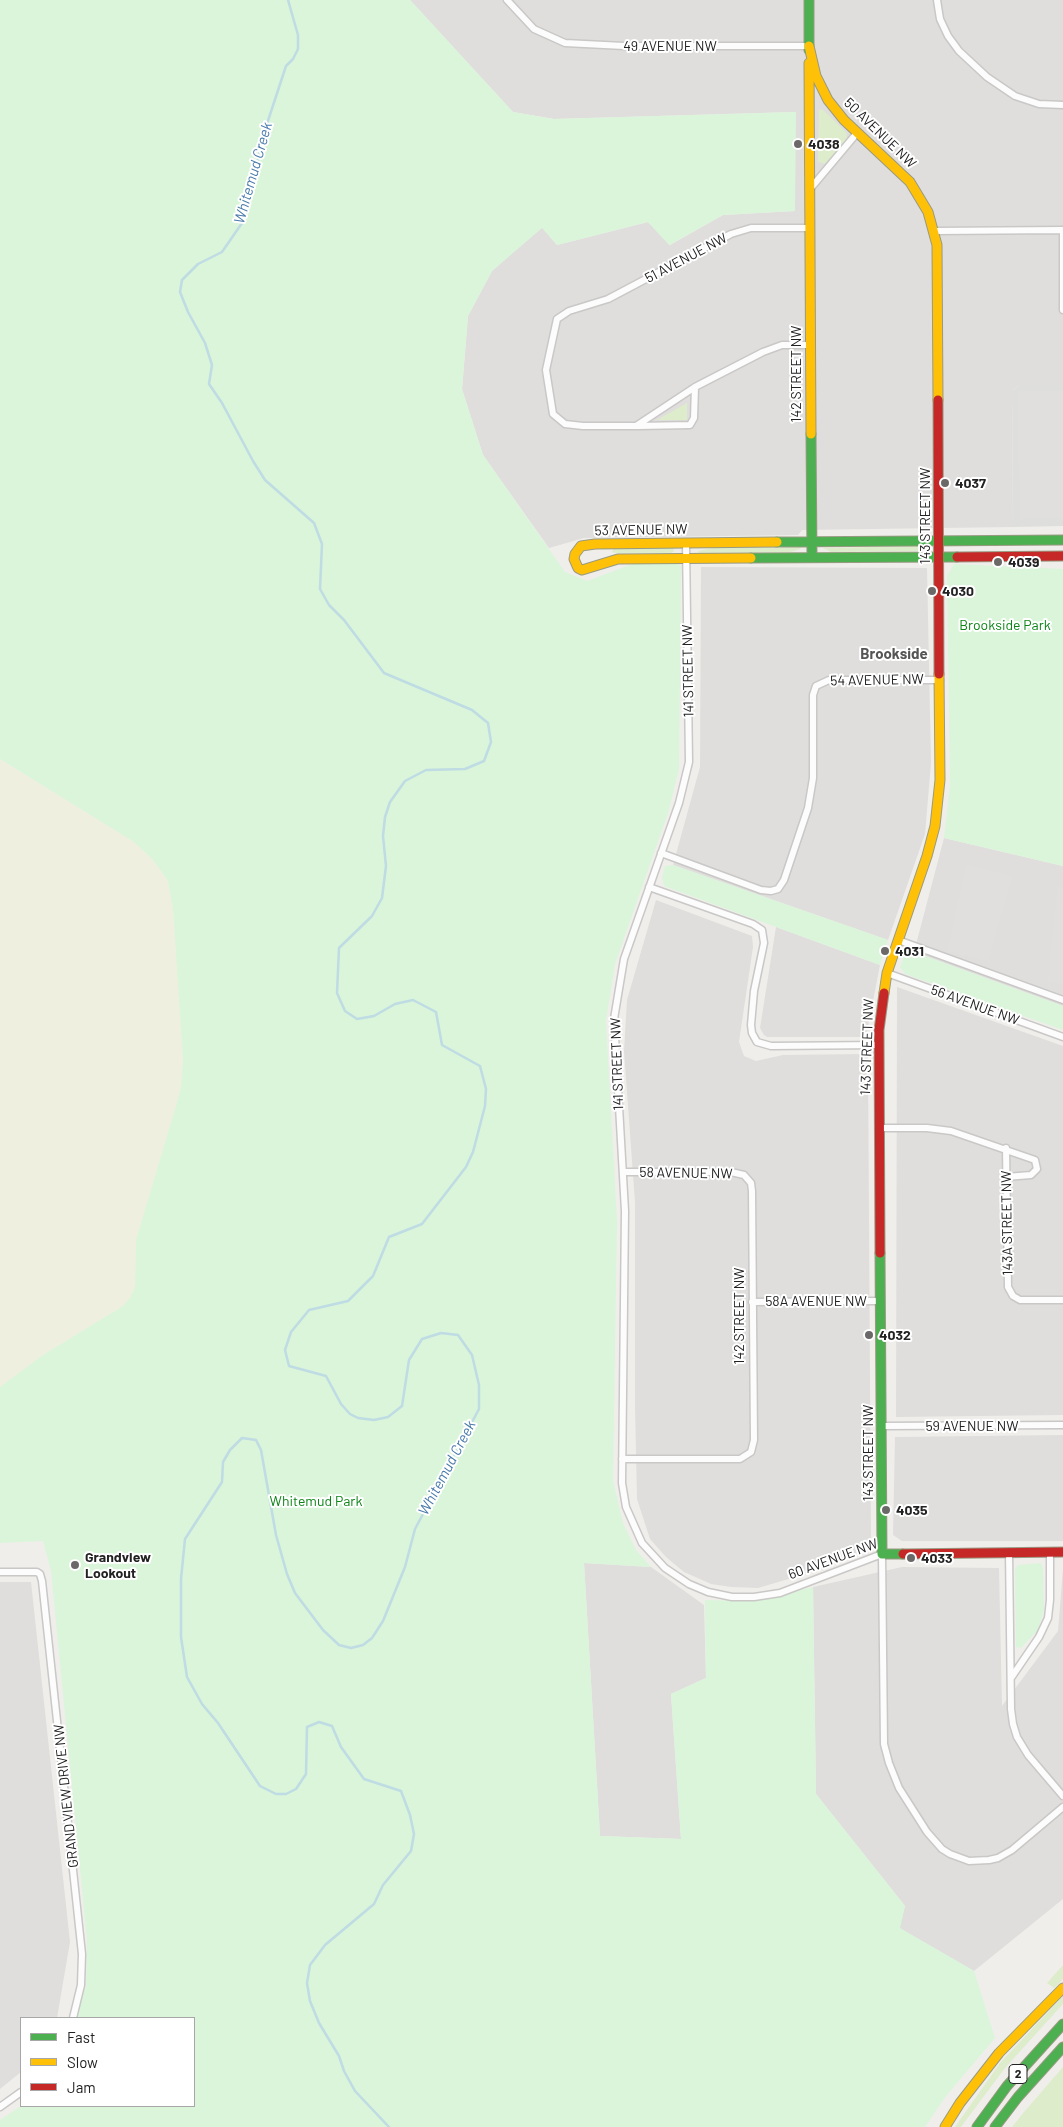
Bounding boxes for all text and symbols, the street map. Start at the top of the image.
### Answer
street label: 49 AVENUE NW [623,38,717,54]
street label: 50 AVENUE NW [840,94,920,172]
water label: Whitemud Creek [230,120,276,226]
place label: 4038 [808,136,840,152]
marker: 4038 [792,138,804,150]
street label: 51 AVENUE NW [642,229,730,287]
street label: 142 STREET NW [788,326,804,422]
street label: 143 STREET NW [917,468,933,564]
place label: 4037 [955,475,986,491]
marker: 4037 [939,477,951,489]
street label: 53 AVENUE NW [594,521,688,539]
place label: 4039 [1008,554,1039,570]
marker: 4039 [992,556,1004,568]
place label: 4030 [942,583,974,599]
marker: 4030 [926,585,938,597]
park label: Brookside Park [959,617,1051,633]
street label: 141 STREET NW [679,624,697,718]
district label: Brookside [860,645,928,663]
street label: 54 AVENUE NW [830,671,924,689]
place label: 4031 [895,943,924,959]
marker: 4031 [879,945,891,957]
street label: 56 AVENUE NW [928,981,1022,1029]
street label: 143 STREET NW [857,998,877,1096]
street label: 141 STREET NW [607,1017,627,1111]
street label: 58 AVENUE NW [639,1164,733,1182]
street label: 143A STREET NW [998,1170,1016,1276]
street label: 142 STREET NW [731,1268,747,1364]
street label: 58A AVENUE NW [765,1293,867,1309]
place label: 4032 [879,1327,911,1343]
marker: 4032 [863,1329,875,1341]
street label: 143 STREET NW [860,1405,876,1501]
water label: Whitemud Creek [414,1418,480,1518]
street label: 59 AVENUE NW [925,1418,1019,1434]
park label: Whitemud Park [270,1493,362,1509]
place label: 4035 [896,1502,928,1518]
marker: 4035 [880,1504,892,1516]
street label: 60 AVENUE NW [786,1535,880,1583]
place label: Grandview Lookout [85,1549,151,1581]
place label: 4033 [921,1550,953,1566]
marker: 4033 [905,1552,917,1564]
marker: Grandview Lookout [69,1559,81,1571]
street label: GRAND VIEW DRIVE NW [50,1723,82,1869]
legend [20,2017,195,2107]
text: Fast [67,2028,95,2046]
text: Slow [67,2053,98,2071]
road number: 2 [1009,2064,1027,2084]
text: Jam [67,2078,96,2096]

